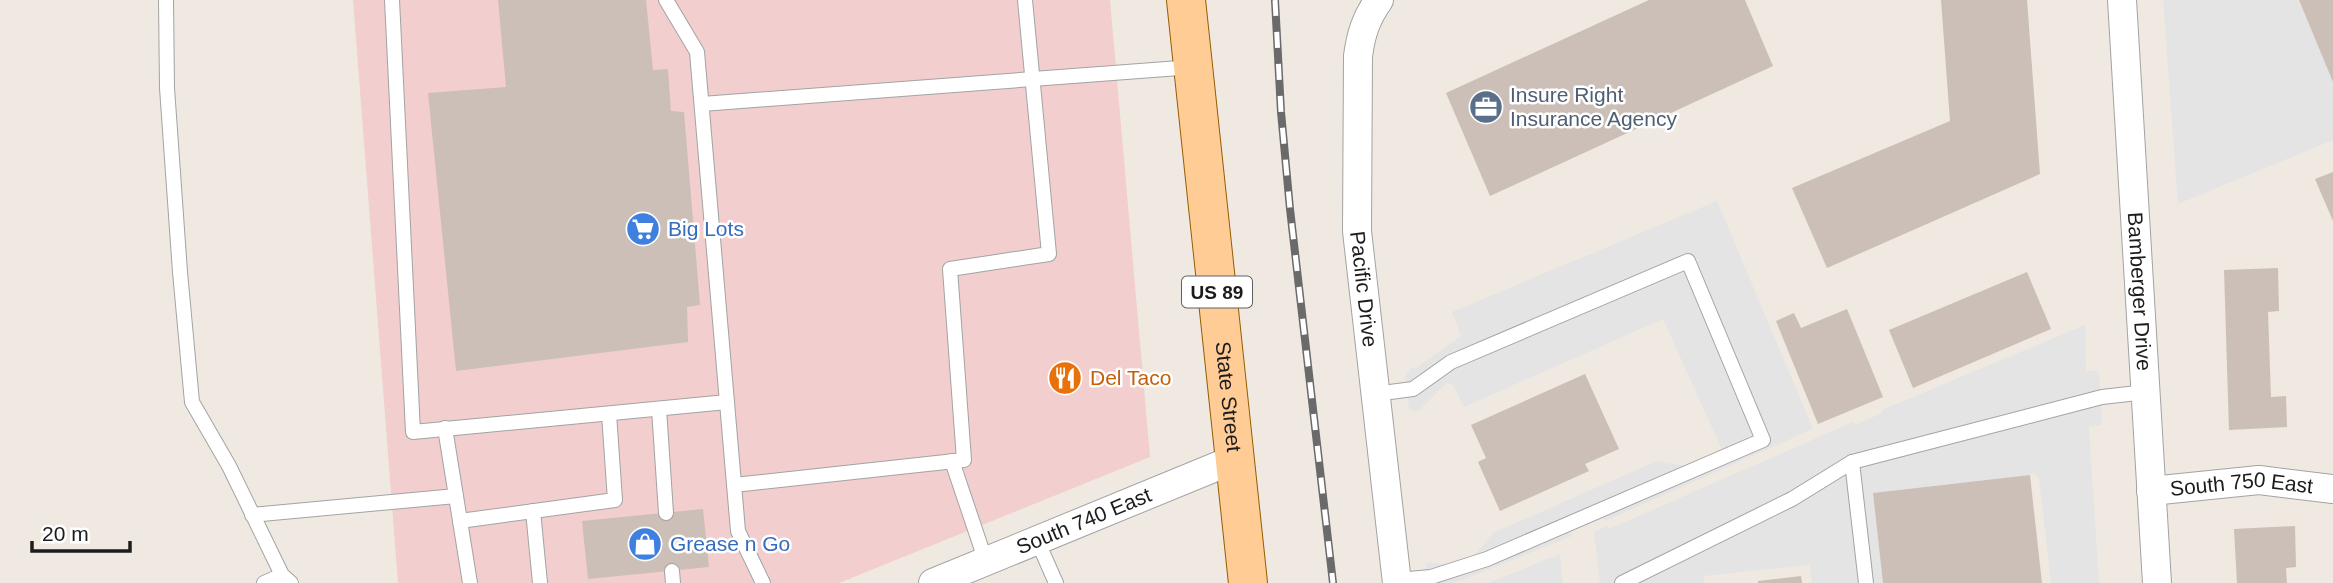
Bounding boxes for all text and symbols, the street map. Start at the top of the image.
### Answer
place label: Insure Right Insurance Agency [1510,83,1677,130]
office icon: Insure Right Insurance Agency [1467,88,1505,126]
supermarket icon: Big Lots [624,210,662,248]
street label: Bamberger Drive [2124,211,2156,371]
place label: Big Lots [668,217,744,240]
street label: Pacific Drive [1346,230,1382,348]
road number: US 89 [1182,276,1252,308]
street label: State Street [1211,340,1246,453]
restaurant icon: Del Taco [1046,359,1084,397]
place label: Del Taco [1090,366,1171,389]
street label: South 750 East [2169,467,2315,500]
street label: South 740 East [1013,483,1155,559]
scale bar [32,510,130,554]
text: 20 m [42,522,89,545]
shop icon: Grease n Go [626,525,664,563]
place label: Grease n Go [670,532,790,555]

